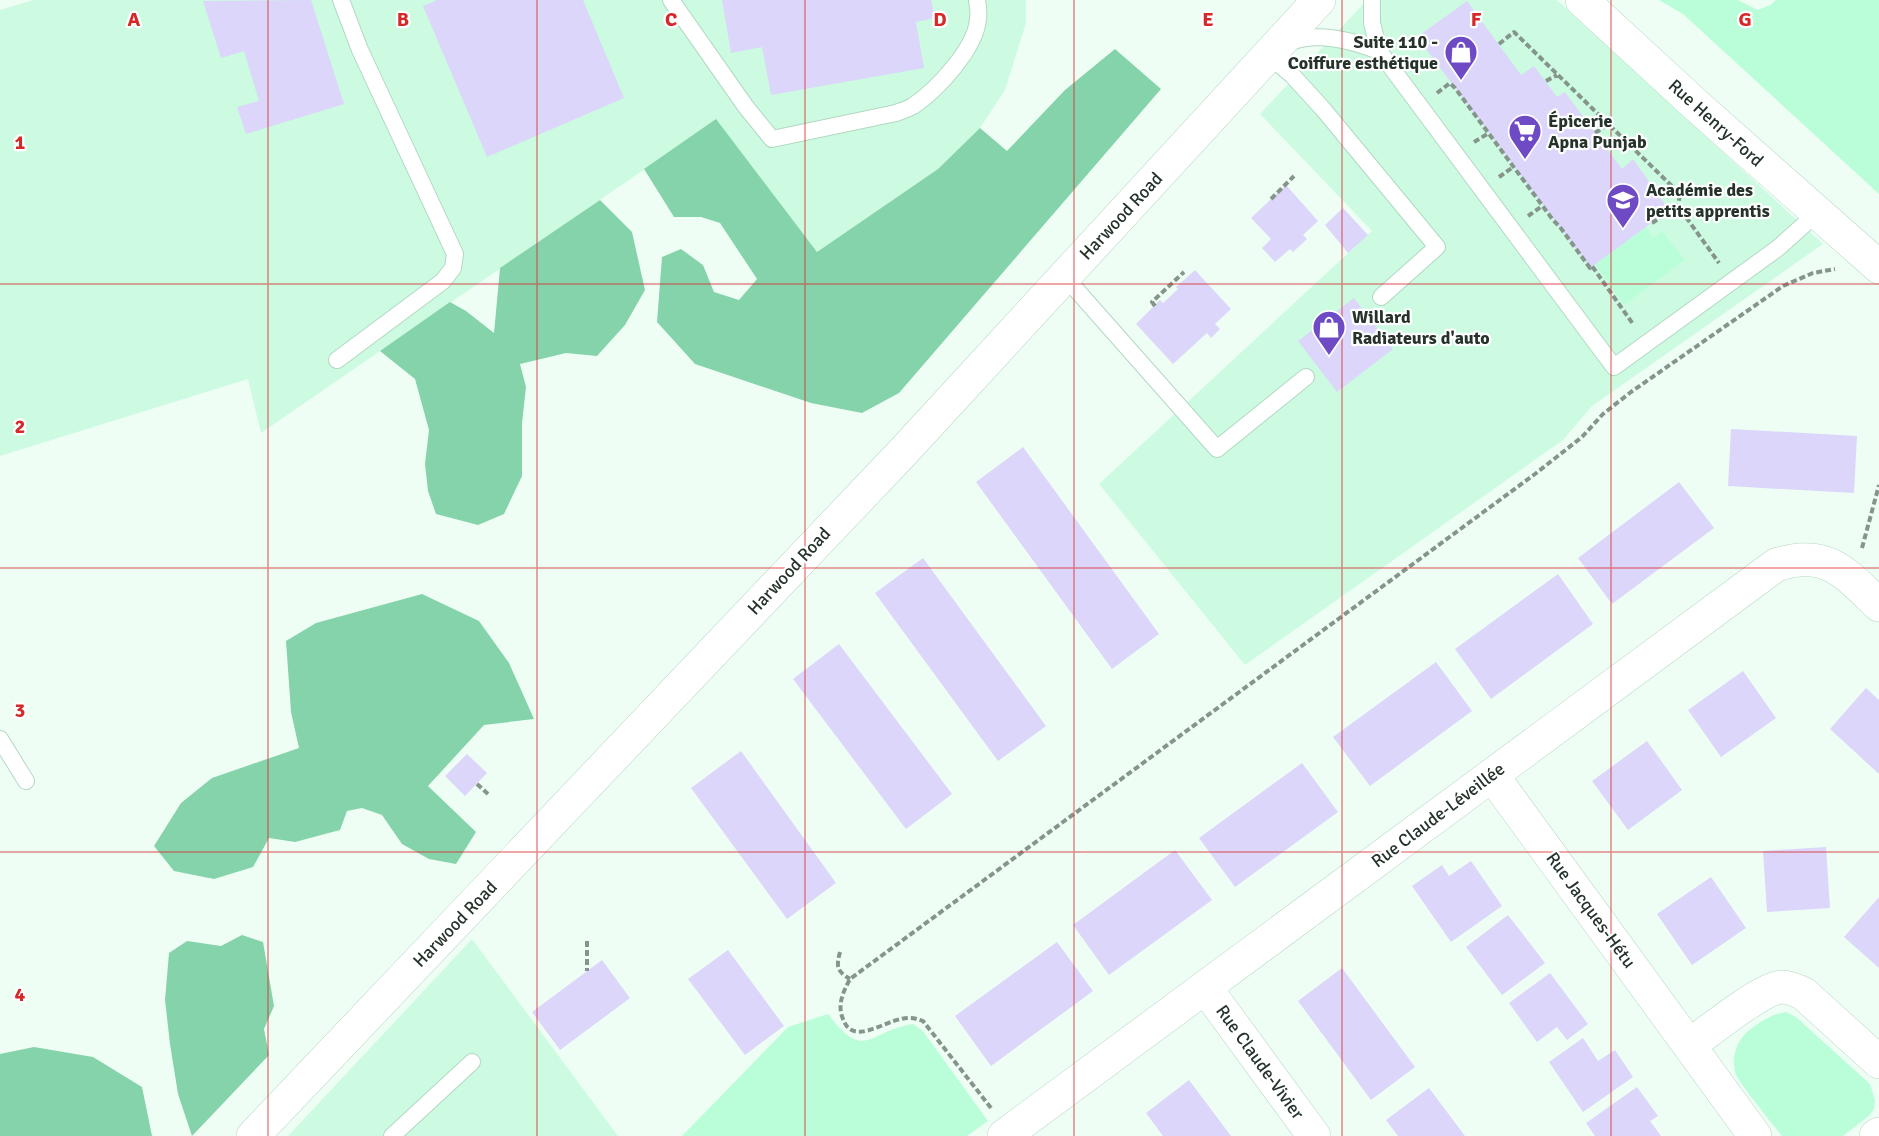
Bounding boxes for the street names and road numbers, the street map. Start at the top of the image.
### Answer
street label: Rue Henry-Ford [1664,75,1768,171]
street label: Harwood Road [1075,168,1167,264]
street label: Harwood Road [743,523,835,619]
street label: Rue Claude-Léveillée [1367,758,1509,872]
street label: Rue Jacques-Hétu [1542,848,1640,972]
street label: Harwood Road [408,876,502,972]
street label: Rue Claude-Vivier [1211,1000,1309,1124]

